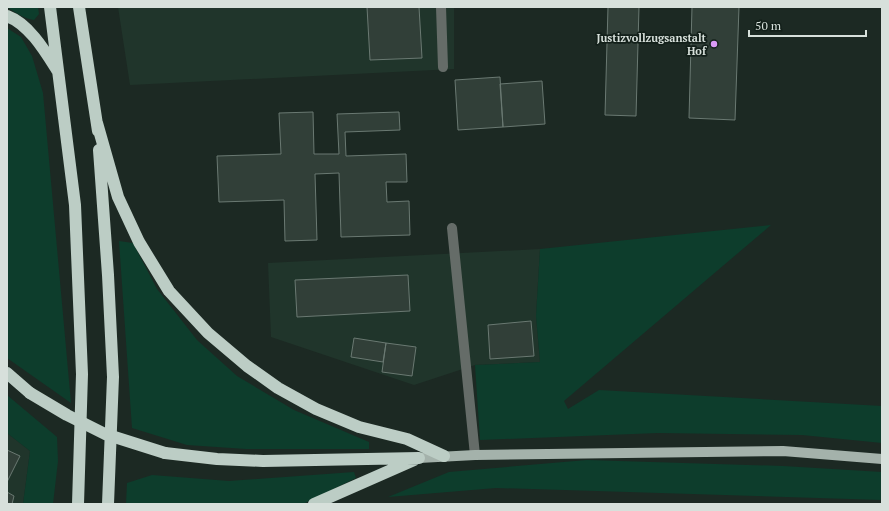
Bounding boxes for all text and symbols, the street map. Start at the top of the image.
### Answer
scale bar [749,12,866,38]
text: 50 m [755,18,782,33]
place label: Justizvollzugsanstalt Hof [596,31,707,58]
marker: Justizvollzugsanstalt Hof [709,39,719,49]

